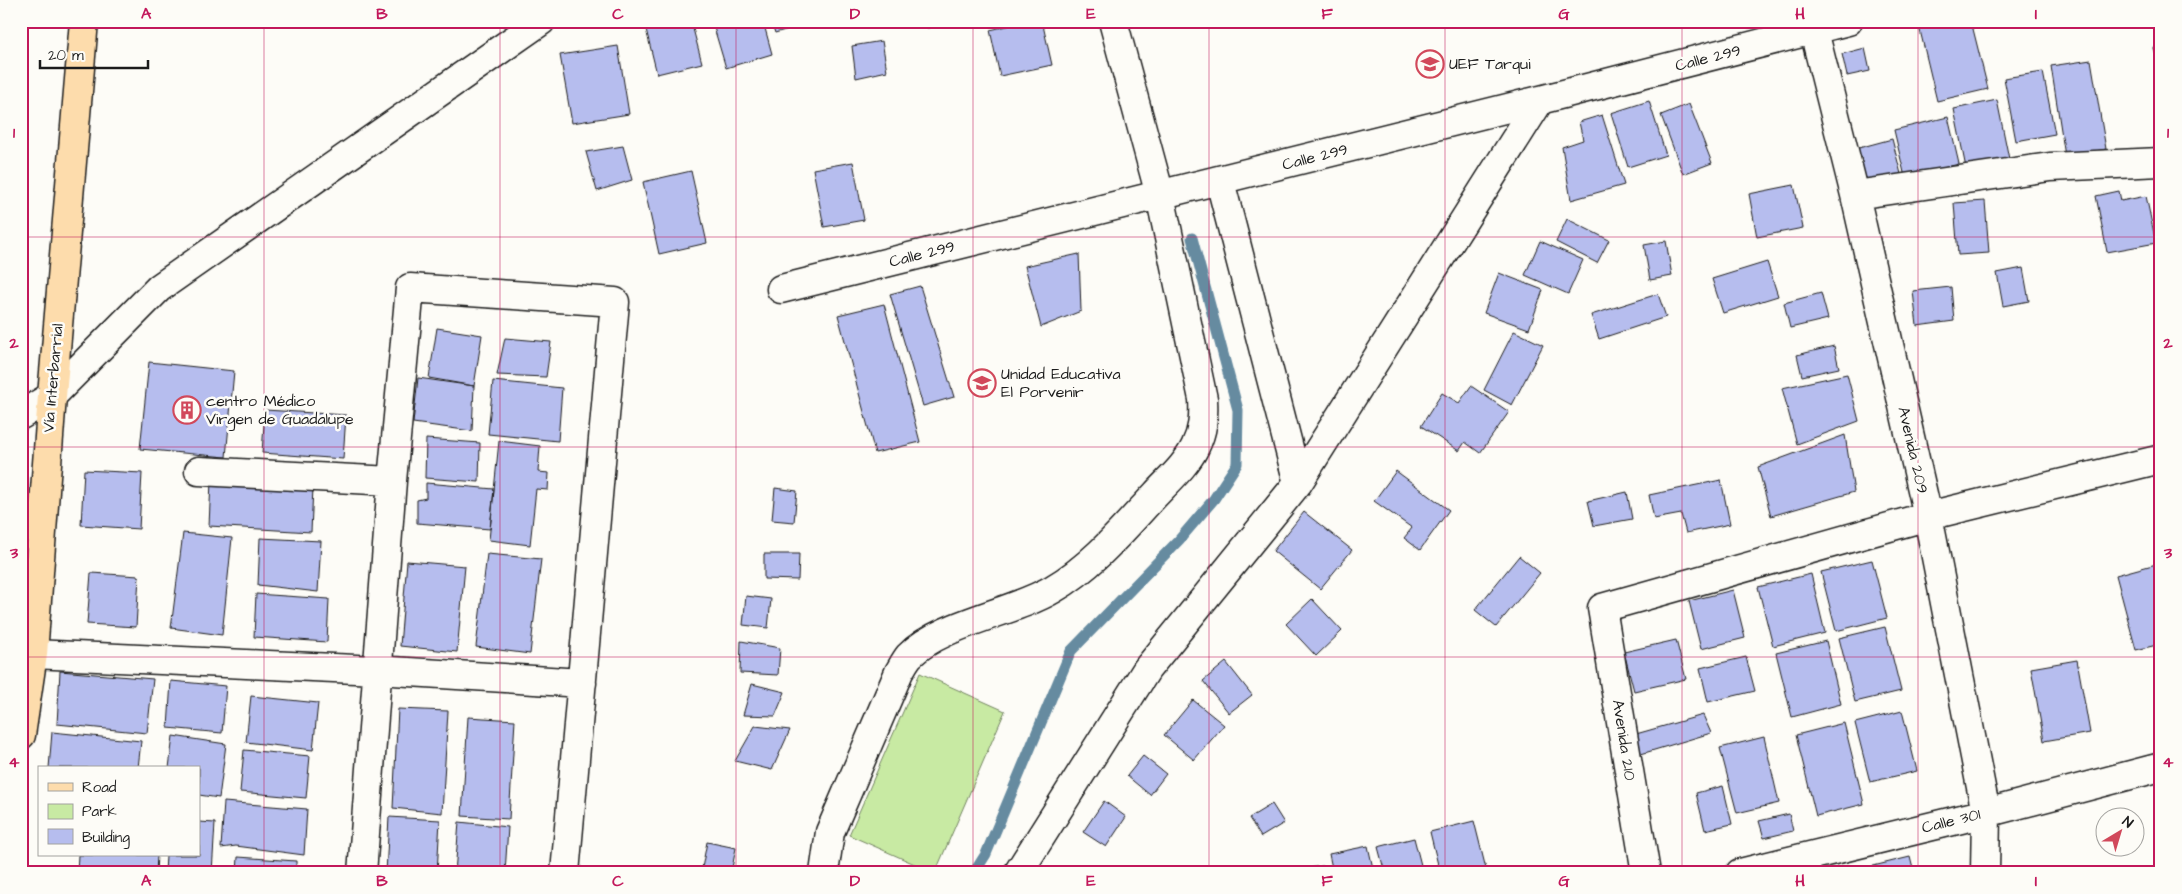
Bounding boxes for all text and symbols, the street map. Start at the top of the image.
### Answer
text: A [141,3,152,25]
text: B [376,3,388,25]
text: C [612,3,624,25]
text: D [850,3,861,25]
text: E [1086,3,1096,25]
text: F [1321,3,1333,25]
text: G [1558,3,1570,25]
text: H [1795,3,1805,25]
text: I [2035,3,2037,25]
scale bar [40,38,148,70]
street label: Calle 299 [1673,39,1743,77]
text: 20 m [48,45,84,66]
school or university icon: UEF Tarqui [1415,49,1445,79]
place label: UEF Tarqui [1449,53,1531,75]
text: 1 [13,122,16,144]
text: 1 [2167,122,2170,144]
street label: Calle 299 [1280,138,1350,176]
street label: Calle 299 [887,235,957,273]
street label: Vía Interbarrial [37,323,69,433]
text: 2 [8,332,19,354]
text: 2 [2162,332,2173,354]
place label: Unidad Educativa El Porvenir [1001,363,1121,403]
school or university icon: Unidad Educativa El Porvenir [967,368,997,398]
place label: centro Médico Virgen de Guadalupe [206,390,354,431]
building icon: centro Médico Virgen de Guadalupe [172,395,202,425]
street label: Avenida 209 [1892,404,1934,496]
text: 3 [9,542,19,564]
text: 3 [2163,542,2173,564]
street label: Avenida 210 [1607,698,1641,782]
text: 4 [9,751,20,773]
text: 4 [2163,751,2174,773]
legend [38,766,200,856]
text: Road [82,777,117,798]
text: Park [82,801,117,822]
street label: Calle 301 [1919,803,1983,839]
north arrow [2094,806,2144,856]
text: N [2118,812,2137,833]
text: Building [82,827,130,849]
text: A [141,870,152,892]
text: B [376,870,388,892]
text: C [612,870,624,892]
text: D [850,870,861,892]
text: E [1086,870,1096,892]
text: F [1321,870,1333,892]
text: G [1558,870,1570,892]
text: H [1795,870,1805,892]
text: I [2035,870,2037,892]

